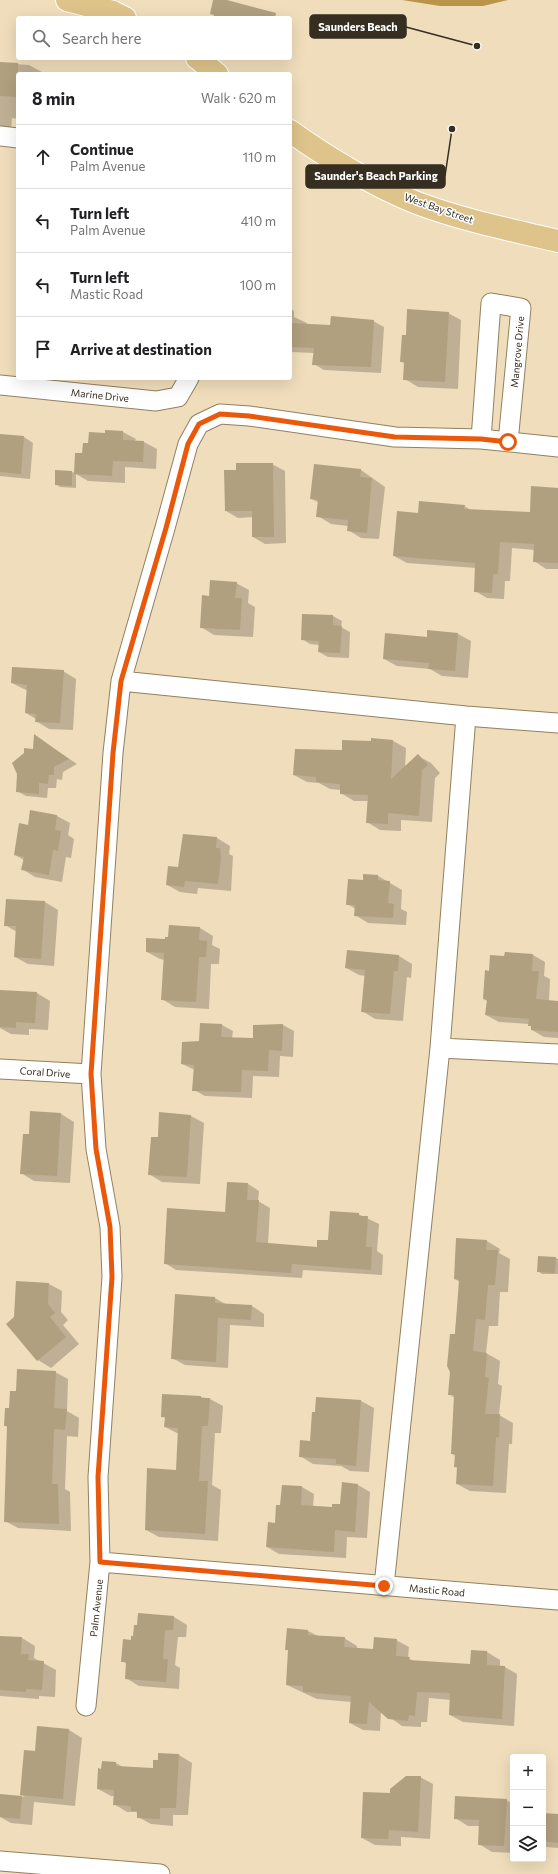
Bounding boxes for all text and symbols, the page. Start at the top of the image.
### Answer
callout: Saunders Beach [310,15,406,38]
search box [16,16,292,60]
text: Saunders Beach [318,20,398,33]
icon: search [30,27,52,49]
text: Search here [62,29,141,47]
text: 8 min [32,88,75,109]
text: Walk · 620 m [201,90,276,106]
text: Continue [70,140,134,158]
icon: ahead [32,146,54,168]
text: 110 m [243,149,276,165]
text: Palm Avenue [70,158,145,174]
callout: Saunder's Beach Parking [306,165,445,188]
text: Saunder's Beach Parking [314,169,438,182]
street label: West Bay Street [403,191,475,225]
text: Turn left [70,204,129,222]
icon: left [32,210,54,232]
text: 410 m [241,213,276,229]
text: Palm Avenue [70,222,145,238]
text: Turn left [70,268,129,286]
icon: left [32,274,54,296]
text: 100 m [240,277,276,293]
text: Mastic Road [70,286,143,302]
street label: Mangrove Drive [508,316,526,388]
icon: arrive [32,338,54,360]
text: Arrive at destination [70,340,212,358]
street label: Marine Drive [70,386,130,404]
route start [499,433,517,451]
street label: Coral Drive [19,1064,71,1080]
route end [375,1577,393,1595]
street label: Palm Avenue [87,1579,105,1637]
street label: Mastic Road [409,1582,466,1598]
map controls [510,1754,546,1862]
button: + [510,1754,546,1790]
button: − [510,1790,546,1826]
button: layers [510,1826,546,1862]

